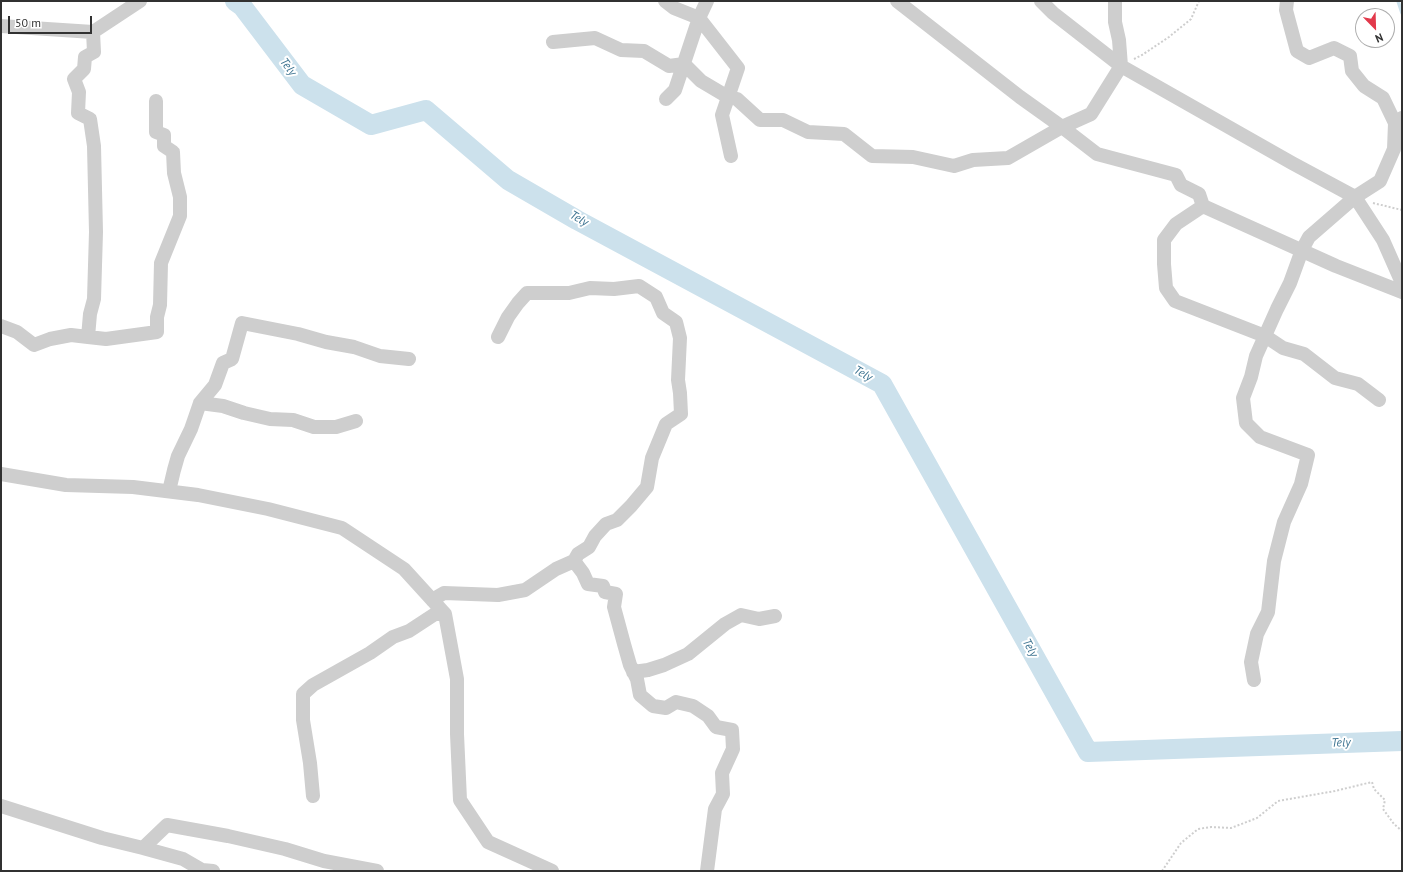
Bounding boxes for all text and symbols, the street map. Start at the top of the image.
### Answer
scale bar [10,8,94,34]
north arrow [1355,8,1395,48]
text: 50 m [15,15,41,30]
text: N [1373,30,1385,46]
water label: Tely [276,55,300,79]
water label: Tely [567,208,591,230]
water label: Tely [851,363,875,385]
water label: Tely [1019,636,1041,660]
water label: Tely [1331,735,1351,751]

